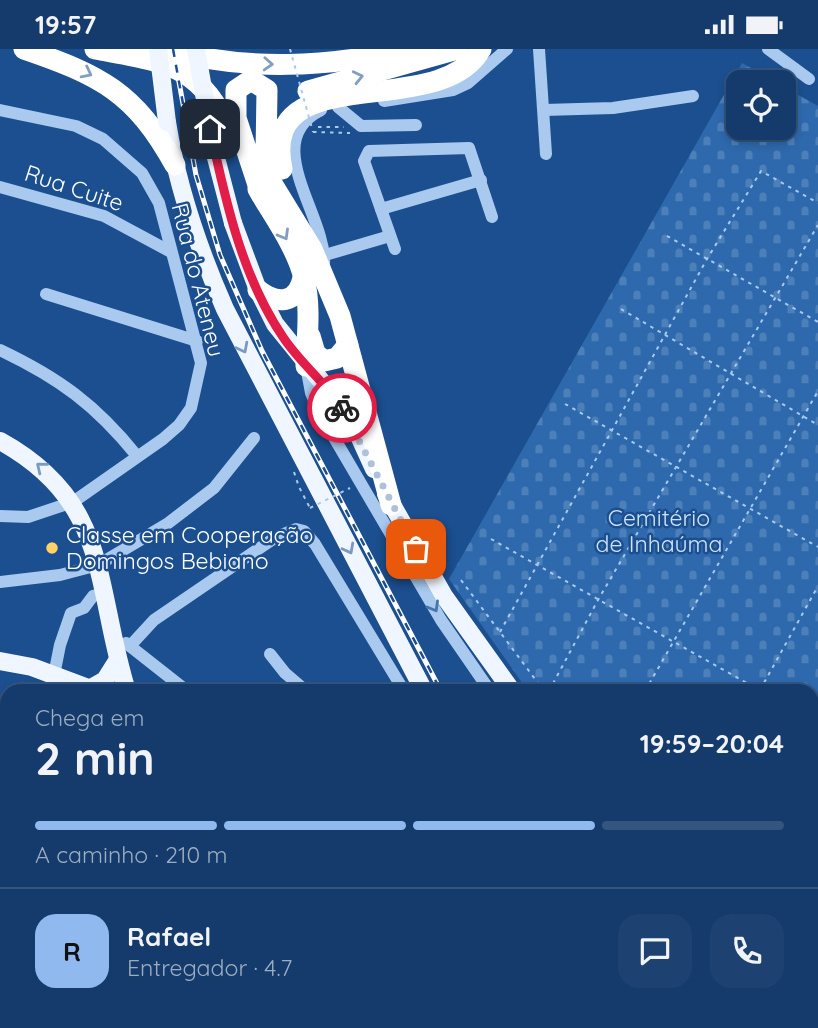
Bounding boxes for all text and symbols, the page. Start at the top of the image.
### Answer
text: 19:57 [35,8,96,41]
one-way arrow [263,56,274,71]
one-way arrow [80,65,92,79]
one-way arrow [352,70,364,85]
map controls [726,70,796,140]
button: locate [726,70,796,140]
pin [180,99,240,159]
icon: home [191,110,229,148]
street label: Rua Cuite [21,158,127,217]
street label: Rua do Ateneu [165,200,232,360]
one-way arrow [276,227,289,240]
one-way arrow [235,341,249,353]
courier [307,373,377,443]
icon: bike [323,389,361,427]
one-way arrow [36,462,48,475]
park label: Cemitério de Inhaúma [595,503,723,558]
pin [386,519,446,579]
place label: Classe em Cooperação Domingos Bebiano [66,520,313,575]
icon: bag [397,530,435,568]
marker: Classe em Cooperação Domingos Bebiano [44,540,60,556]
one-way arrow [341,542,354,554]
one-way arrow [426,600,439,612]
text: Chega em [35,703,144,732]
text: 19:59–20:04 [640,727,784,760]
text: 2 min [35,729,155,787]
text: A caminho · 210 m [35,840,227,869]
button: chat [618,914,692,988]
button: phone [710,914,784,988]
text: Rafael [127,920,211,953]
text: R [63,935,81,968]
text: Entregador · 4.7 [127,953,292,982]

